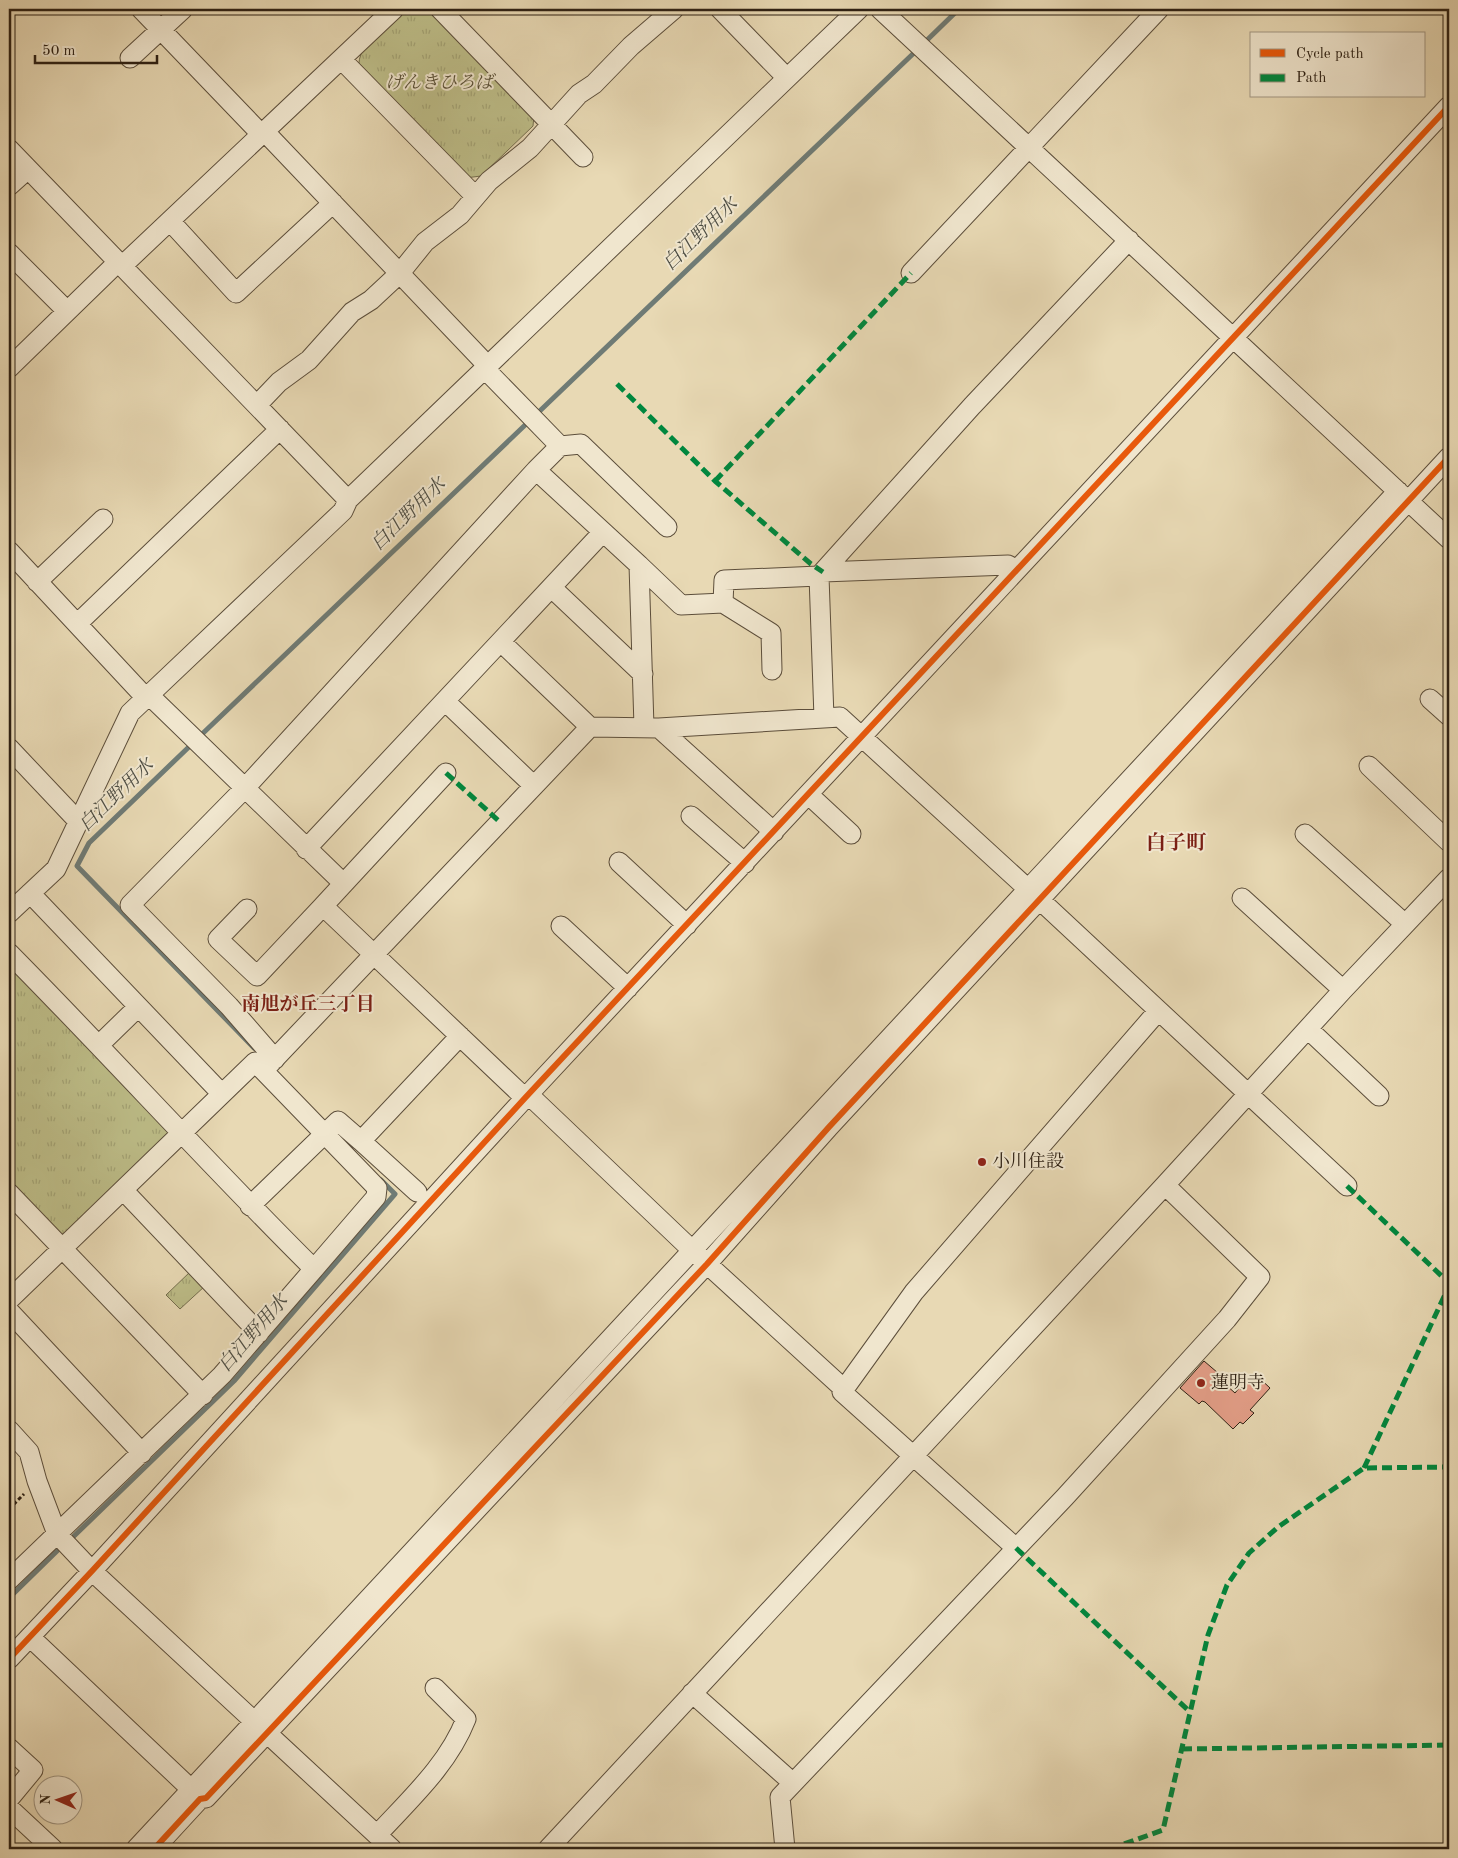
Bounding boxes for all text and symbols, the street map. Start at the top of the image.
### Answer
scale bar [35,32,158,64]
legend [1250,32,1426,98]
text: 50 m [42,44,76,59]
text: Cycle path [1296,47,1364,62]
text: Path [1296,71,1326,86]
park label: げんきひろば [385,73,497,92]
water label: 白江野用水 [659,192,743,275]
water label: 白江野用水 [367,472,451,555]
water label: 白江野用水 [75,753,159,836]
district label: 白子町 [1146,831,1207,854]
district label: 南旭が丘三丁目 [241,993,375,1015]
place label: 小川住設 [992,1151,1064,1171]
marker: 小川住設 [976,1156,988,1168]
water label: 白江野用水 [214,1289,294,1376]
place label: 蓮明寺 [1211,1372,1265,1392]
marker: 蓮明寺 [1195,1377,1207,1389]
north arrow [32,1776,82,1826]
text: N [39,1794,53,1805]

